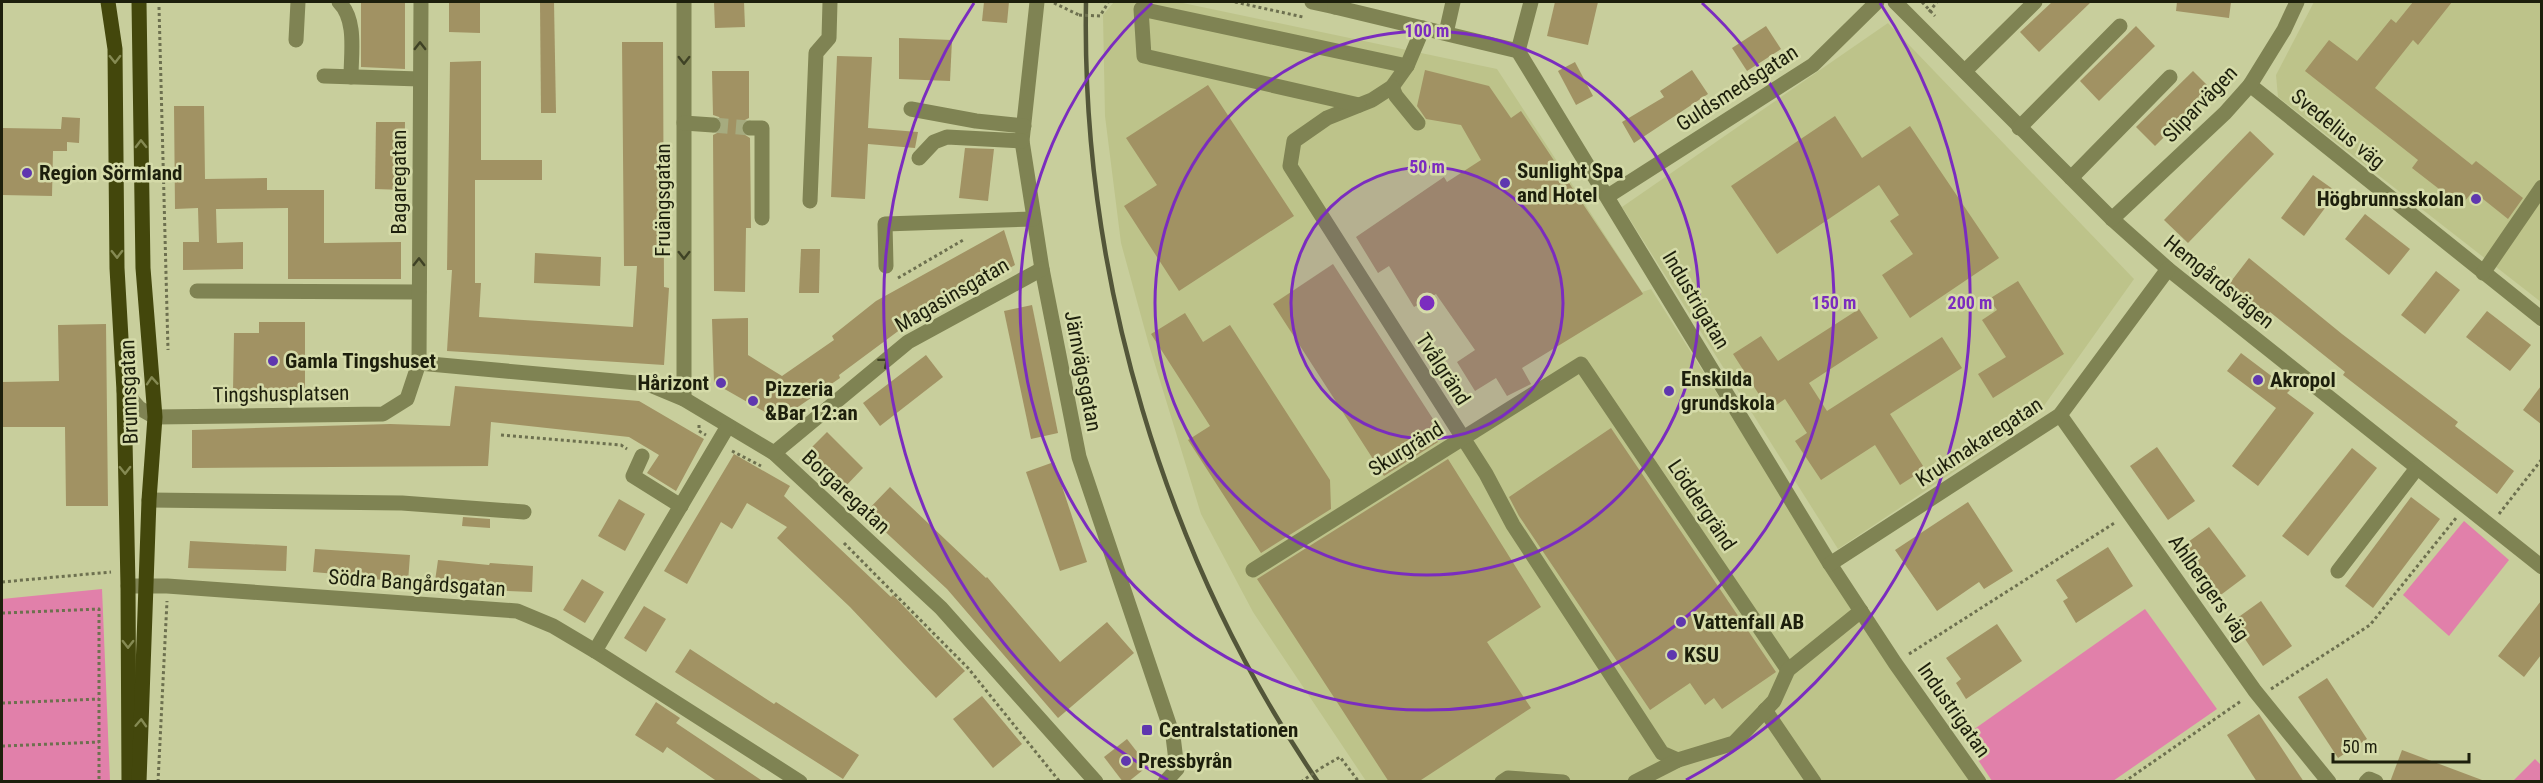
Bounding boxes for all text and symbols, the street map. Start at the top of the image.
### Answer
text: 100 m [1405,20,1449,41]
street label: Guldsmedsgatan [1672,40,1802,136]
one-way arrow [414,42,426,51]
one-way arrow [109,55,121,64]
one-way arrow [678,55,690,64]
street label: Sliparvägen [2158,61,2242,147]
street label: Svedelius väg [2286,84,2390,174]
street label: Bagaregatan [387,130,411,234]
one-way arrow [134,139,147,148]
street label: Fruängsgatan [651,143,675,257]
text: 50 m [1409,156,1445,177]
place label: Sunlight Spa and Hotel [1517,159,1623,207]
place label: Region Sörmland [39,161,182,185]
marker: Region Sörmland [20,166,34,180]
marker: Sunlight Spa and Hotel [1498,176,1512,190]
place label: Högbrunnsskolan [2317,187,2464,211]
marker: Högbrunnsskolan [2469,192,2483,206]
street label: Hemgårdsvägen [2159,230,2279,334]
street label: Industrigatan [1657,247,1735,353]
one-way arrow [111,250,123,259]
one-way arrow [678,250,690,259]
street label: Magasinsgatan [891,253,1013,337]
one-way arrow [413,258,426,267]
text: 150 m [1812,292,1856,313]
text: 200 m [1948,292,1992,313]
centre of rings [1417,293,1437,313]
street label: Järnvägsgatan [1060,309,1106,433]
street label: Tvålgränd [1411,329,1475,409]
street label: Brunnsgatan [115,339,143,445]
place label: Gamla Tingshuset [285,349,436,373]
marker: Gamla Tingshuset [266,354,280,368]
one-way arrow [877,358,888,369]
place label: Enskilda grundskola [1681,367,1775,415]
place label: Akropol [2270,368,2336,392]
place label: Hårizont [637,371,709,395]
marker: Akropol [2251,373,2265,387]
one-way arrow [146,376,159,385]
marker: Hårizont [714,376,728,390]
place label: Pizzeria &Bar 12:an [765,377,858,425]
street label: Tingshusplatsen [212,381,350,407]
marker: Enskilda grundskola [1662,384,1676,398]
street label: Krukmakaregatan [1911,392,2047,492]
marker: Pizzeria &Bar 12:an [746,394,760,408]
street label: Skurgränd [1364,417,1448,481]
street label: Borgaregatan [797,445,895,539]
street label: Löddergränd [1663,455,1741,555]
one-way arrow [119,466,132,475]
street label: Ahlbergers väg [2164,530,2254,646]
street label: Södra Bangårdsgatan [327,565,507,601]
place label: Vattenfall AB [1693,610,1804,634]
marker: Vattenfall AB [1674,615,1688,629]
one-way arrow [122,640,134,649]
place label: KSU [1684,643,1719,667]
marker: KSU [1665,648,1679,662]
street label: Industrigatan [1913,658,1995,762]
place label: Centralstationen [1159,718,1298,742]
one-way arrow [134,719,147,728]
marker: Centralstationen [1140,723,1154,737]
scale bar [2333,726,2470,764]
text: 50 m [2342,736,2377,757]
place label: Pressbyrån [1138,749,1232,773]
marker: Pressbyrån [1119,754,1133,768]

